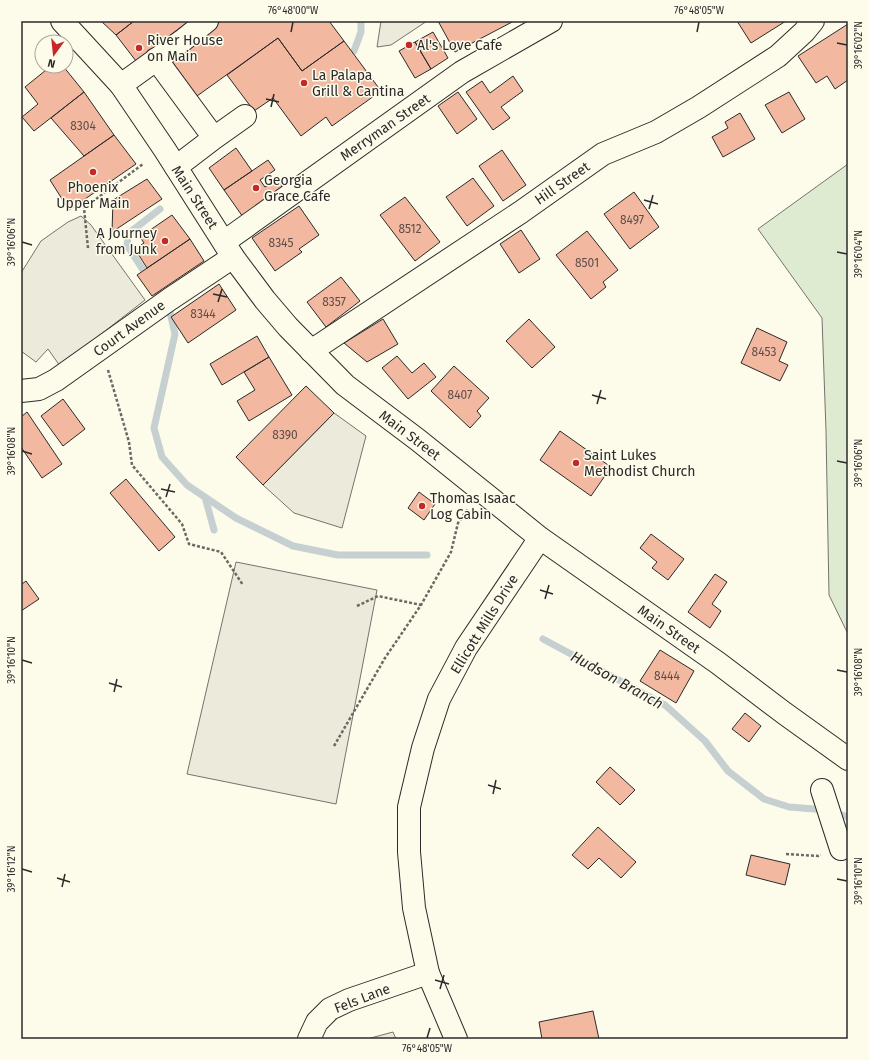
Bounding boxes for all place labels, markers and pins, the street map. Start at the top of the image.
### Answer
place label: River House on Main [147,32,223,65]
place label: Al's Love Cafe [417,37,503,54]
marker: Al's Love Cafe [404,40,414,50]
marker: River House on Main [134,43,144,53]
place label: La Palapa Grill & Cantina [312,67,404,100]
marker: La Palapa Grill & Cantina [299,78,309,88]
marker: Phoenix Upper Main [88,167,98,177]
place label: Georgia Grace Cafe [264,172,331,205]
place label: Phoenix Upper Main [56,179,130,212]
marker: Georgia Grace Cafe [251,183,261,193]
place label: A Journey from Junk [96,225,158,258]
marker: A Journey from Junk [160,236,170,246]
place label: Saint Lukes Methodist Church [584,447,696,480]
marker: Saint Lukes Methodist Church [571,458,581,468]
place label: Thomas Isaac Log Cabin [430,490,516,523]
marker: Thomas Isaac Log Cabin [417,501,427,511]

